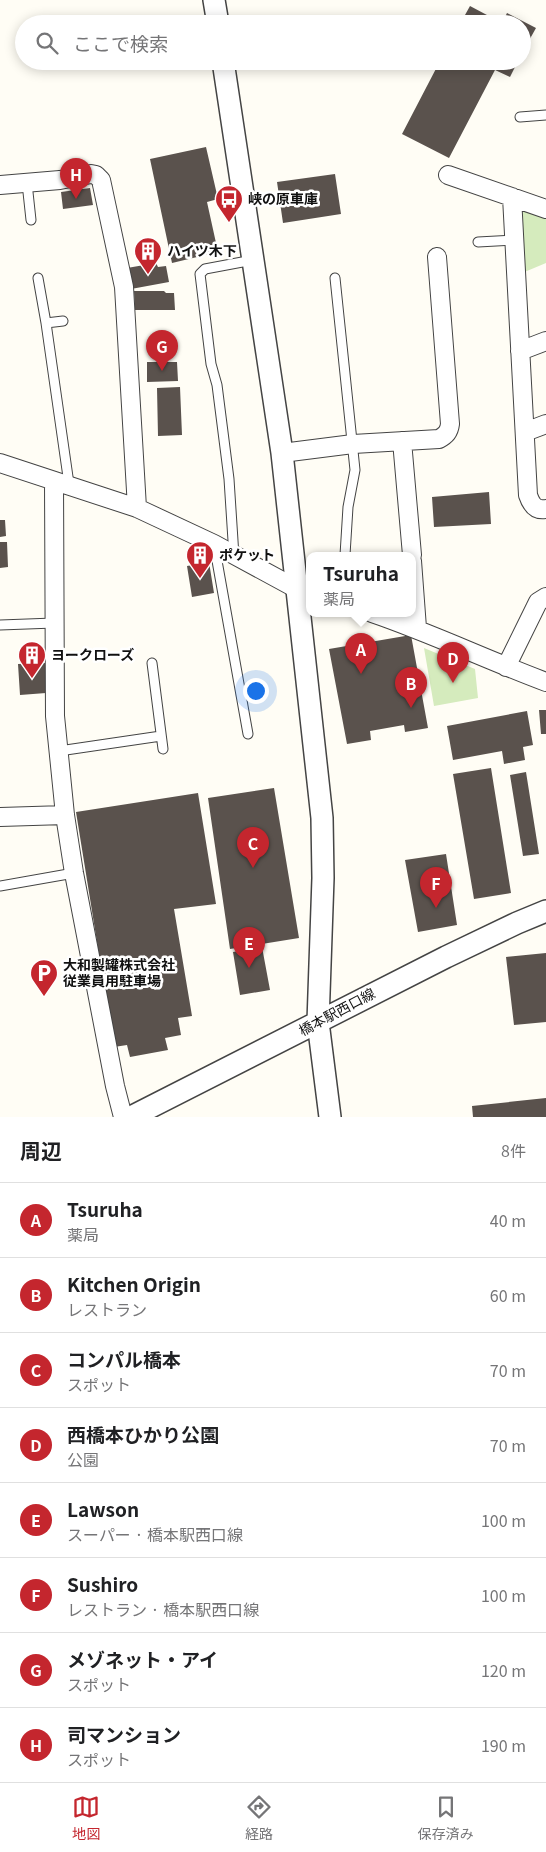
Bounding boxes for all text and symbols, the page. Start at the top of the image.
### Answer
search box [15,15,531,70]
icon: search [33,29,61,57]
text: ここで検索 [73,29,168,56]
pin: H [60,158,92,199]
bus stop icon: 峡の原車庫 [214,184,244,223]
place label: 峡の原車庫 [248,188,318,208]
building icon: ハイツ木下 [133,236,163,275]
place label: ハイツ木下 [167,240,237,260]
pin: G [146,330,178,371]
building icon: ポケット [185,540,215,579]
place label: ポケット [219,544,275,564]
popup [306,552,416,617]
text: Tsuruha [323,559,399,586]
text: 薬局 [323,586,355,610]
pin: A [345,633,377,674]
building icon: ヨークローズ [17,640,47,679]
pin: D [437,642,469,683]
place label: ヨークローズ [51,644,134,664]
pin: B [395,667,427,708]
your location [243,678,269,704]
pin: C [237,827,269,868]
pin: F [420,867,452,908]
pin: E [233,927,265,968]
place label: 大和製罐株式会社 従業員用駐車場 [63,954,175,990]
parking icon: 大和製罐株式会社 従業員用駐車場 [29,958,59,997]
street label: 橋本駅西口線 [295,983,378,1040]
text: 周辺 [20,1135,62,1165]
text: 8件 [501,1138,526,1162]
text: Tsuruha [67,1195,143,1222]
text: A [31,1208,41,1232]
text: 40 m [490,1208,526,1232]
text: 薬局 [67,1222,99,1246]
text: Kitchen Origin [67,1270,201,1297]
text: B [31,1283,41,1307]
text: 60 m [490,1283,526,1307]
text: レストラン [67,1297,147,1321]
text: コンパル橋本 [67,1345,181,1372]
text: C [31,1358,41,1382]
text: 70 m [490,1358,526,1382]
text: スポット [67,1372,131,1396]
text: 西橋本ひかり公園 [67,1420,219,1447]
text: D [30,1433,42,1457]
text: 70 m [490,1433,526,1457]
text: 公園 [67,1447,99,1471]
text: Lawson [67,1495,139,1522]
text: E [31,1508,41,1532]
text: 100 m [481,1508,526,1532]
text: スーパー · 橋本駅西口線 [67,1522,243,1546]
text: Sushiro [67,1570,138,1597]
text: F [31,1583,41,1607]
text: 100 m [481,1583,526,1607]
text: レストラン · 橋本駅西口線 [67,1597,259,1621]
text: メゾネット・アイ [67,1645,218,1672]
text: G [30,1658,42,1682]
text: 120 m [481,1658,526,1682]
text: スポット [67,1672,131,1696]
text: 司マンション [67,1720,181,1747]
text: H [30,1733,42,1757]
text: 190 m [481,1733,526,1757]
text: スポット [67,1747,131,1771]
tab: 地図 [72,1793,100,1843]
tab: 経路 [245,1793,273,1843]
tab: 保存済み [418,1793,474,1843]

